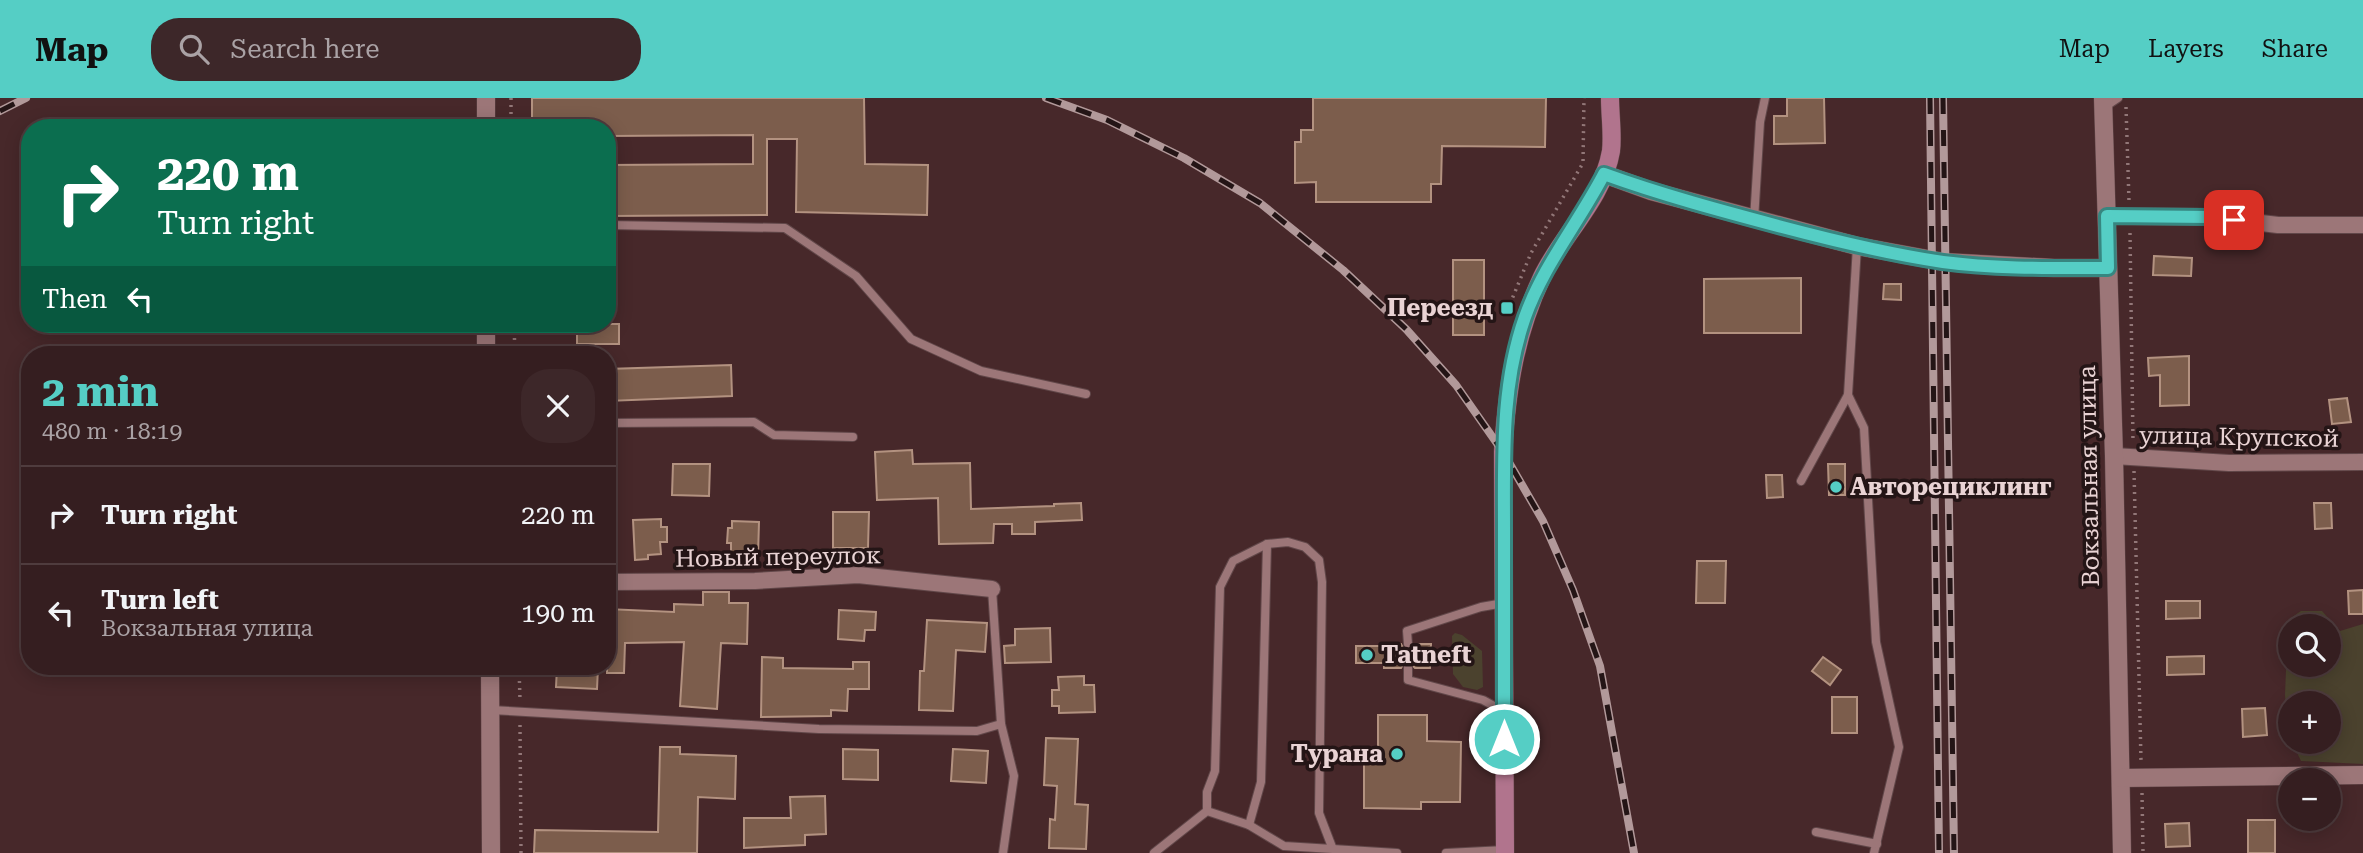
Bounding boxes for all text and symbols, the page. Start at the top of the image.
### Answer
search box [151,18,641,81]
text: Map [35,30,109,69]
icon: search [175,30,213,68]
text: Search here [231,34,380,64]
text: Map [2059,35,2110,63]
text: Layers [2148,35,2224,63]
text: Share [2262,35,2328,63]
text: 220 m [157,145,299,202]
icon: right [42,147,133,238]
pin [2204,190,2264,250]
icon: arrive [2215,201,2253,239]
text: Turn right [157,204,314,242]
icon: left [121,280,159,318]
text: Then [42,284,107,314]
place label: Переезд [1387,294,1493,322]
marker: Переезд [1499,300,1515,316]
street label: Вокзальная улица [2073,365,2105,587]
text: 2 min [42,367,159,416]
button: close [521,369,595,443]
text: 480 m · 18:19 [42,418,182,445]
street label: улица Крупской [2139,421,2339,453]
place label: Авторециклинг [1850,473,2052,501]
marker: Авторециклинг [1828,479,1844,495]
icon: right [42,496,80,534]
text: Turn right [101,500,237,530]
text: 220 m [521,500,595,530]
street label: Новый переулок [675,541,881,573]
text: Turn left [101,585,219,615]
icon: left [42,594,80,632]
text: 190 m [521,598,595,628]
map controls [2278,614,2341,831]
button: search [2278,614,2341,677]
text: Вокзальная улица [101,615,313,642]
place label: Tatneft [1381,641,1472,669]
marker: Tatneft [1359,647,1375,663]
button: + [2278,691,2341,754]
position arrow [1467,702,1541,776]
place label: Турана [1290,740,1383,768]
marker: Турана [1389,746,1405,762]
button: − [2278,768,2341,831]

